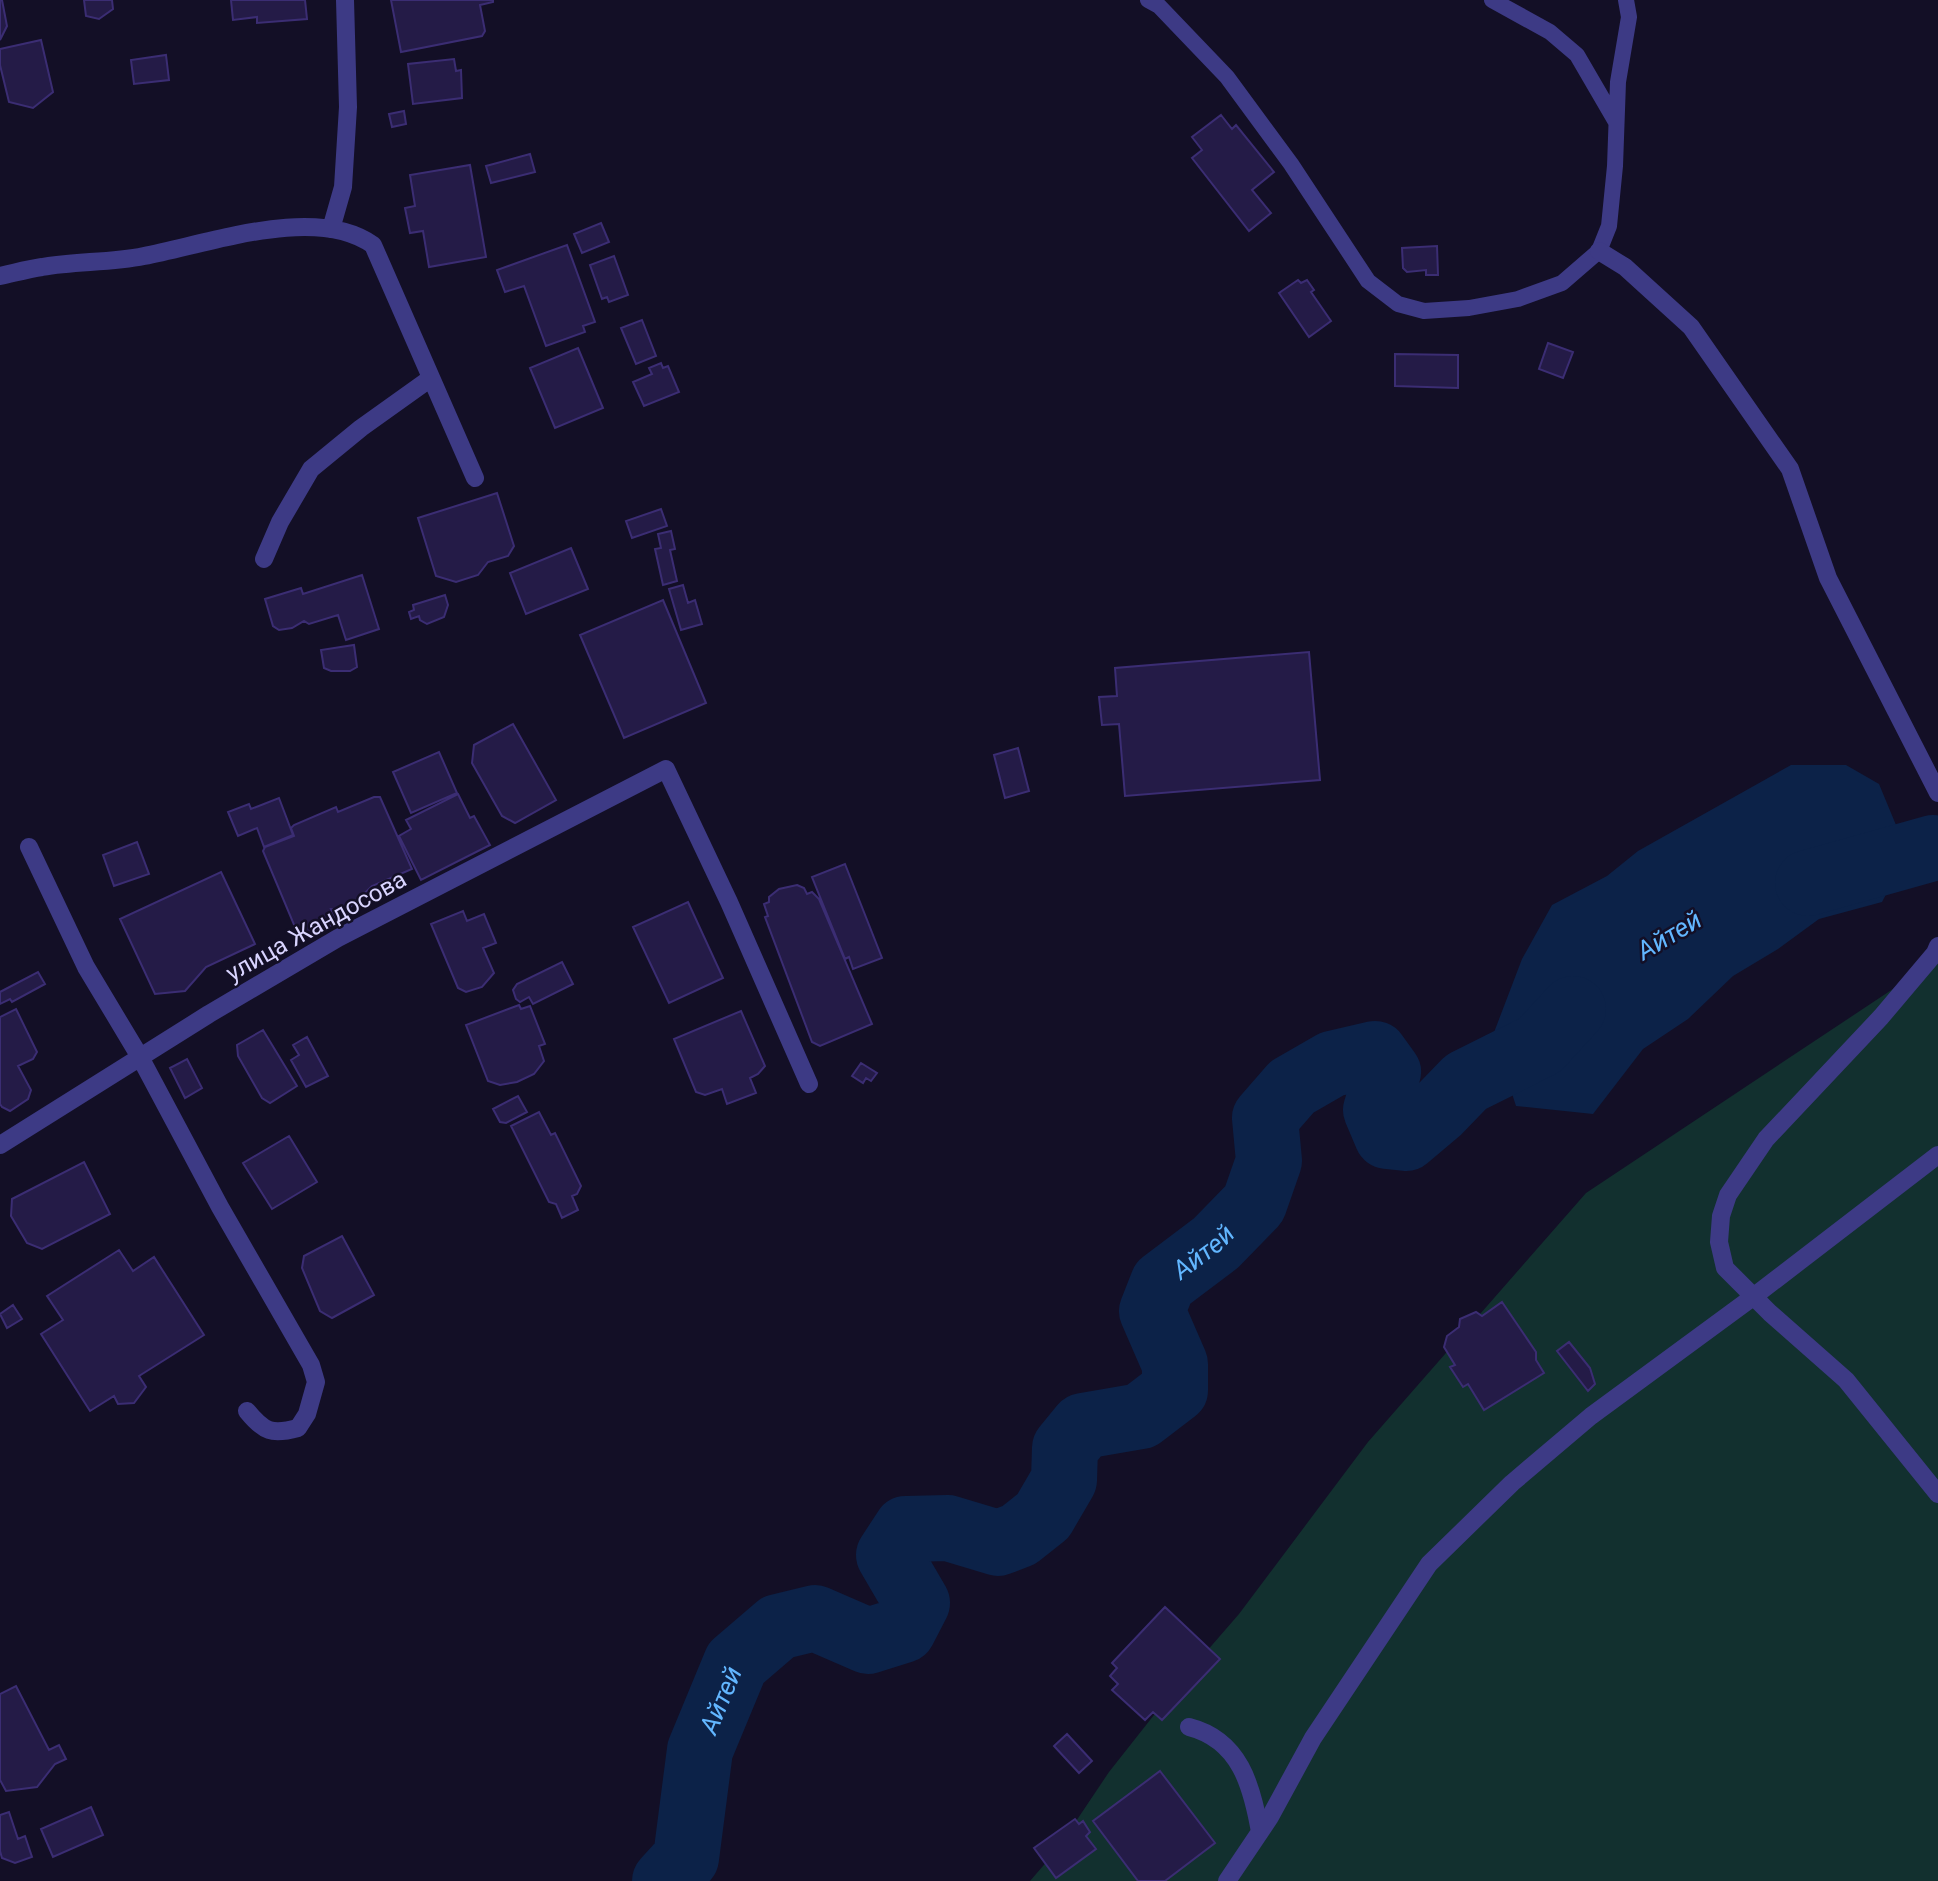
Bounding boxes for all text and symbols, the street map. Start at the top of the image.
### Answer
street label: улица Жандосова [221,865,411,987]
water label: Айтей [1630,904,1707,967]
water label: Айтей [1165,1219,1240,1287]
water label: Айтей [693,1662,748,1740]

